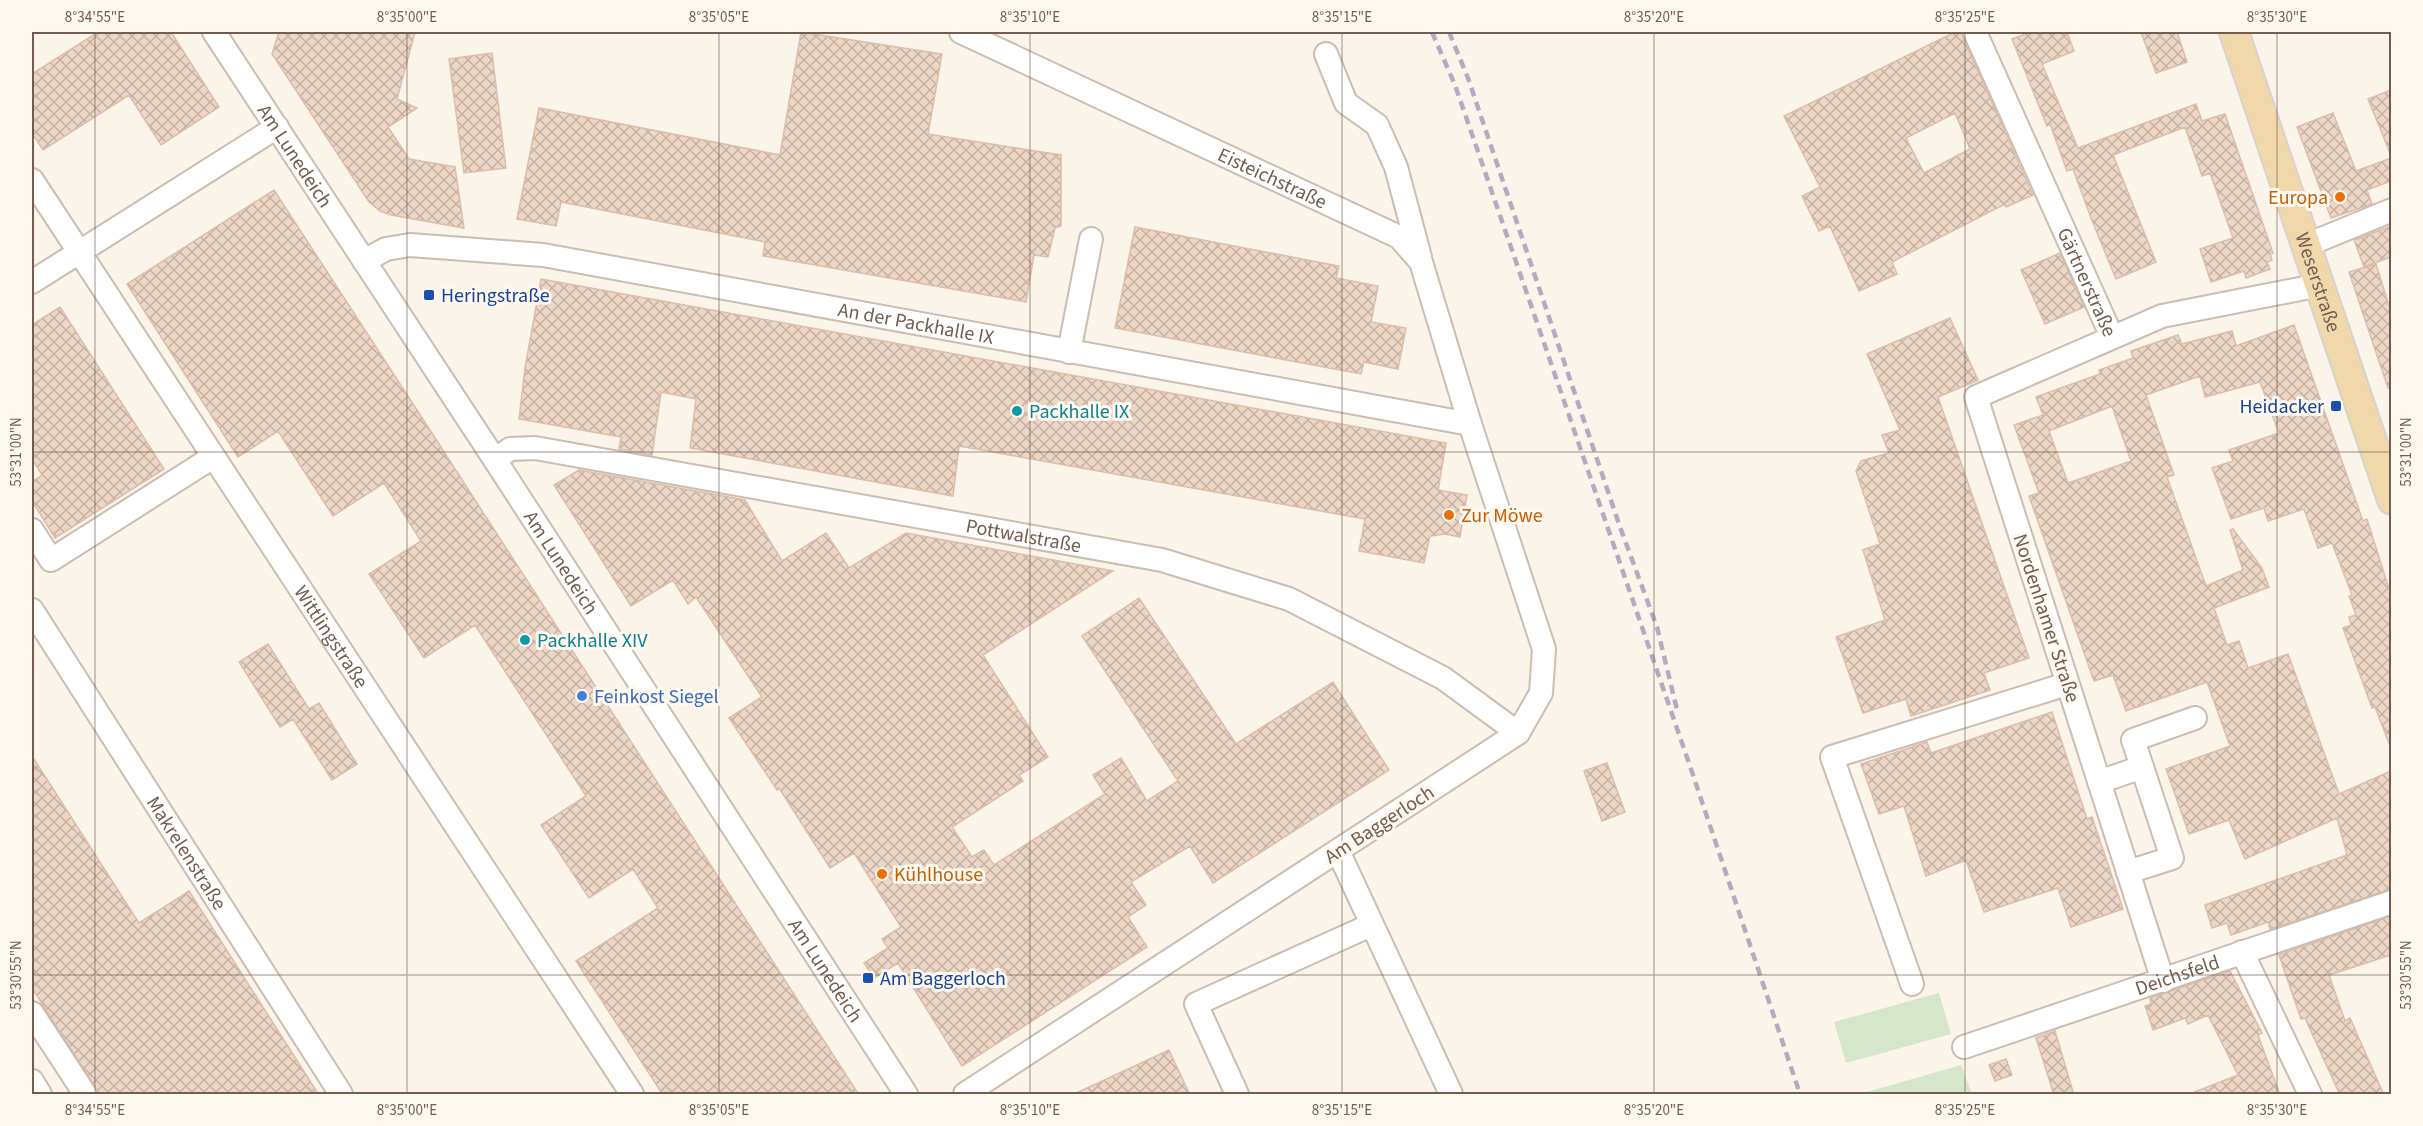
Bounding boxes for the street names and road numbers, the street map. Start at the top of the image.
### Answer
street label: Am Lunedeich [250,99,339,214]
street label: Eisteichstraße [1213,141,1331,216]
street label: Gärtnerstraße [2050,223,2123,341]
street label: Weserstraße [2288,229,2347,336]
street label: An der Packhalle IX [836,296,996,352]
street label: Am Lunedeich [516,505,605,620]
street label: Pottwalstraße [964,512,1083,560]
street label: Nordenhamer Straße [2006,530,2087,706]
street label: Wittlingstraße [287,580,375,694]
street label: Am Baggerloch [1319,779,1440,871]
street label: Makrelenstraße [139,791,233,916]
street label: Am Lunedeich [781,913,869,1028]
street label: Deichsfeld [2132,948,2223,1003]

